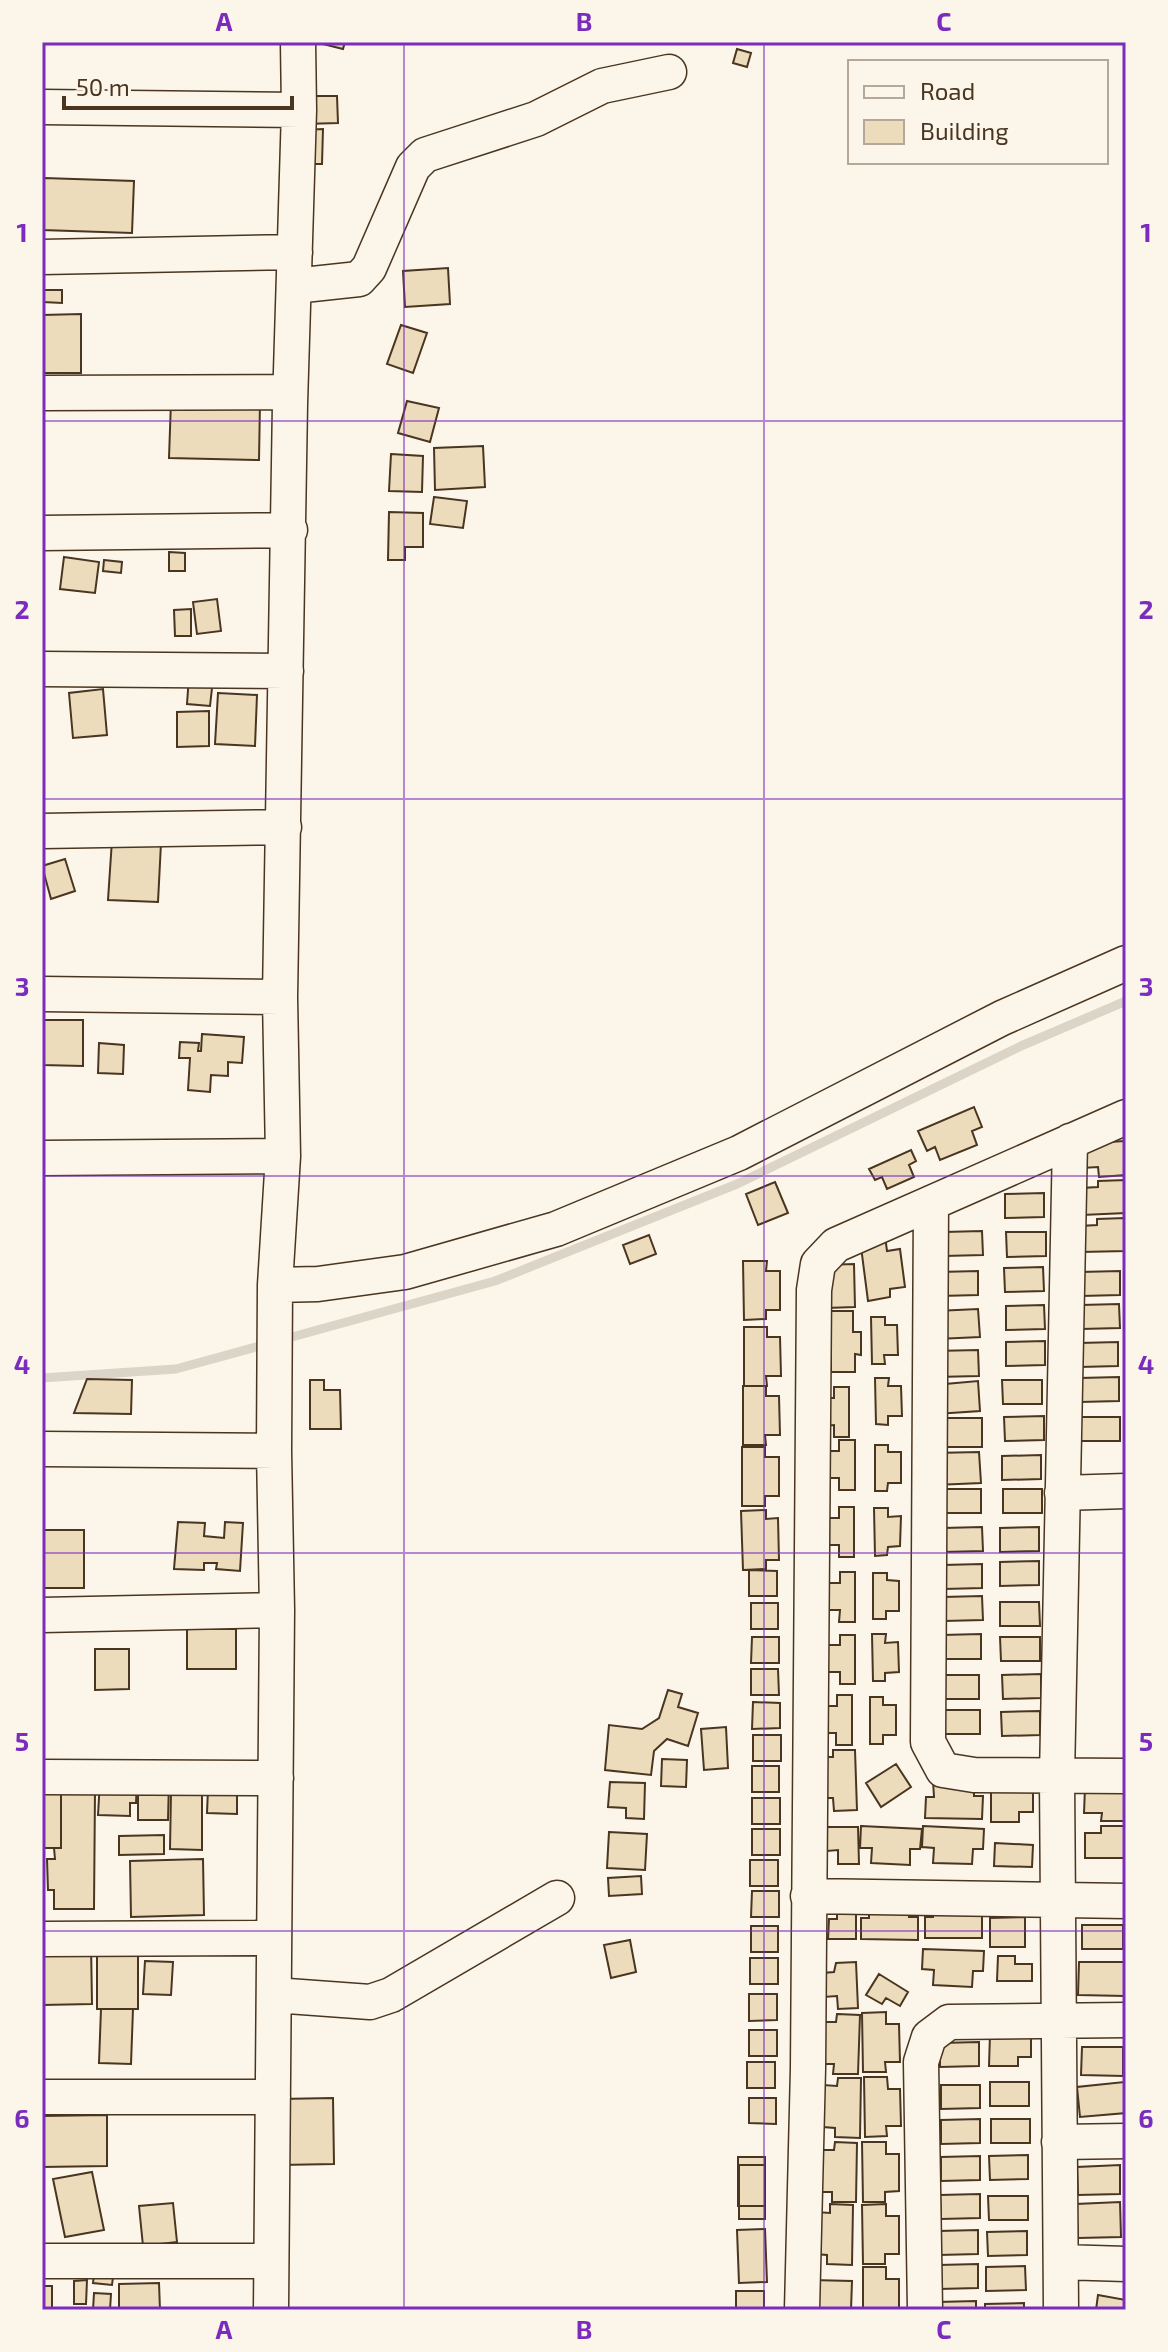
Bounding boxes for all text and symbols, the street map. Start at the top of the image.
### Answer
text: A [216,5,233,36]
text: B [576,5,592,36]
text: C [936,5,952,36]
scale bar [64,60,292,110]
legend [848,60,1108,164]
text: 50 m [76,72,130,101]
text: Road [920,76,975,105]
text: Building [920,116,1009,145]
text: 1 [16,216,28,247]
text: 1 [1140,216,1152,247]
text: 2 [14,593,30,624]
text: 2 [1138,593,1154,624]
text: 3 [15,970,29,1001]
text: 3 [1139,970,1153,1001]
text: 4 [14,1348,30,1379]
text: 4 [1138,1348,1154,1379]
text: 5 [15,1725,29,1756]
text: 5 [1139,1725,1153,1756]
text: 6 [14,2102,30,2133]
text: 6 [1138,2102,1154,2133]
text: A [216,2313,233,2344]
text: B [576,2313,592,2344]
text: C [936,2313,952,2344]

